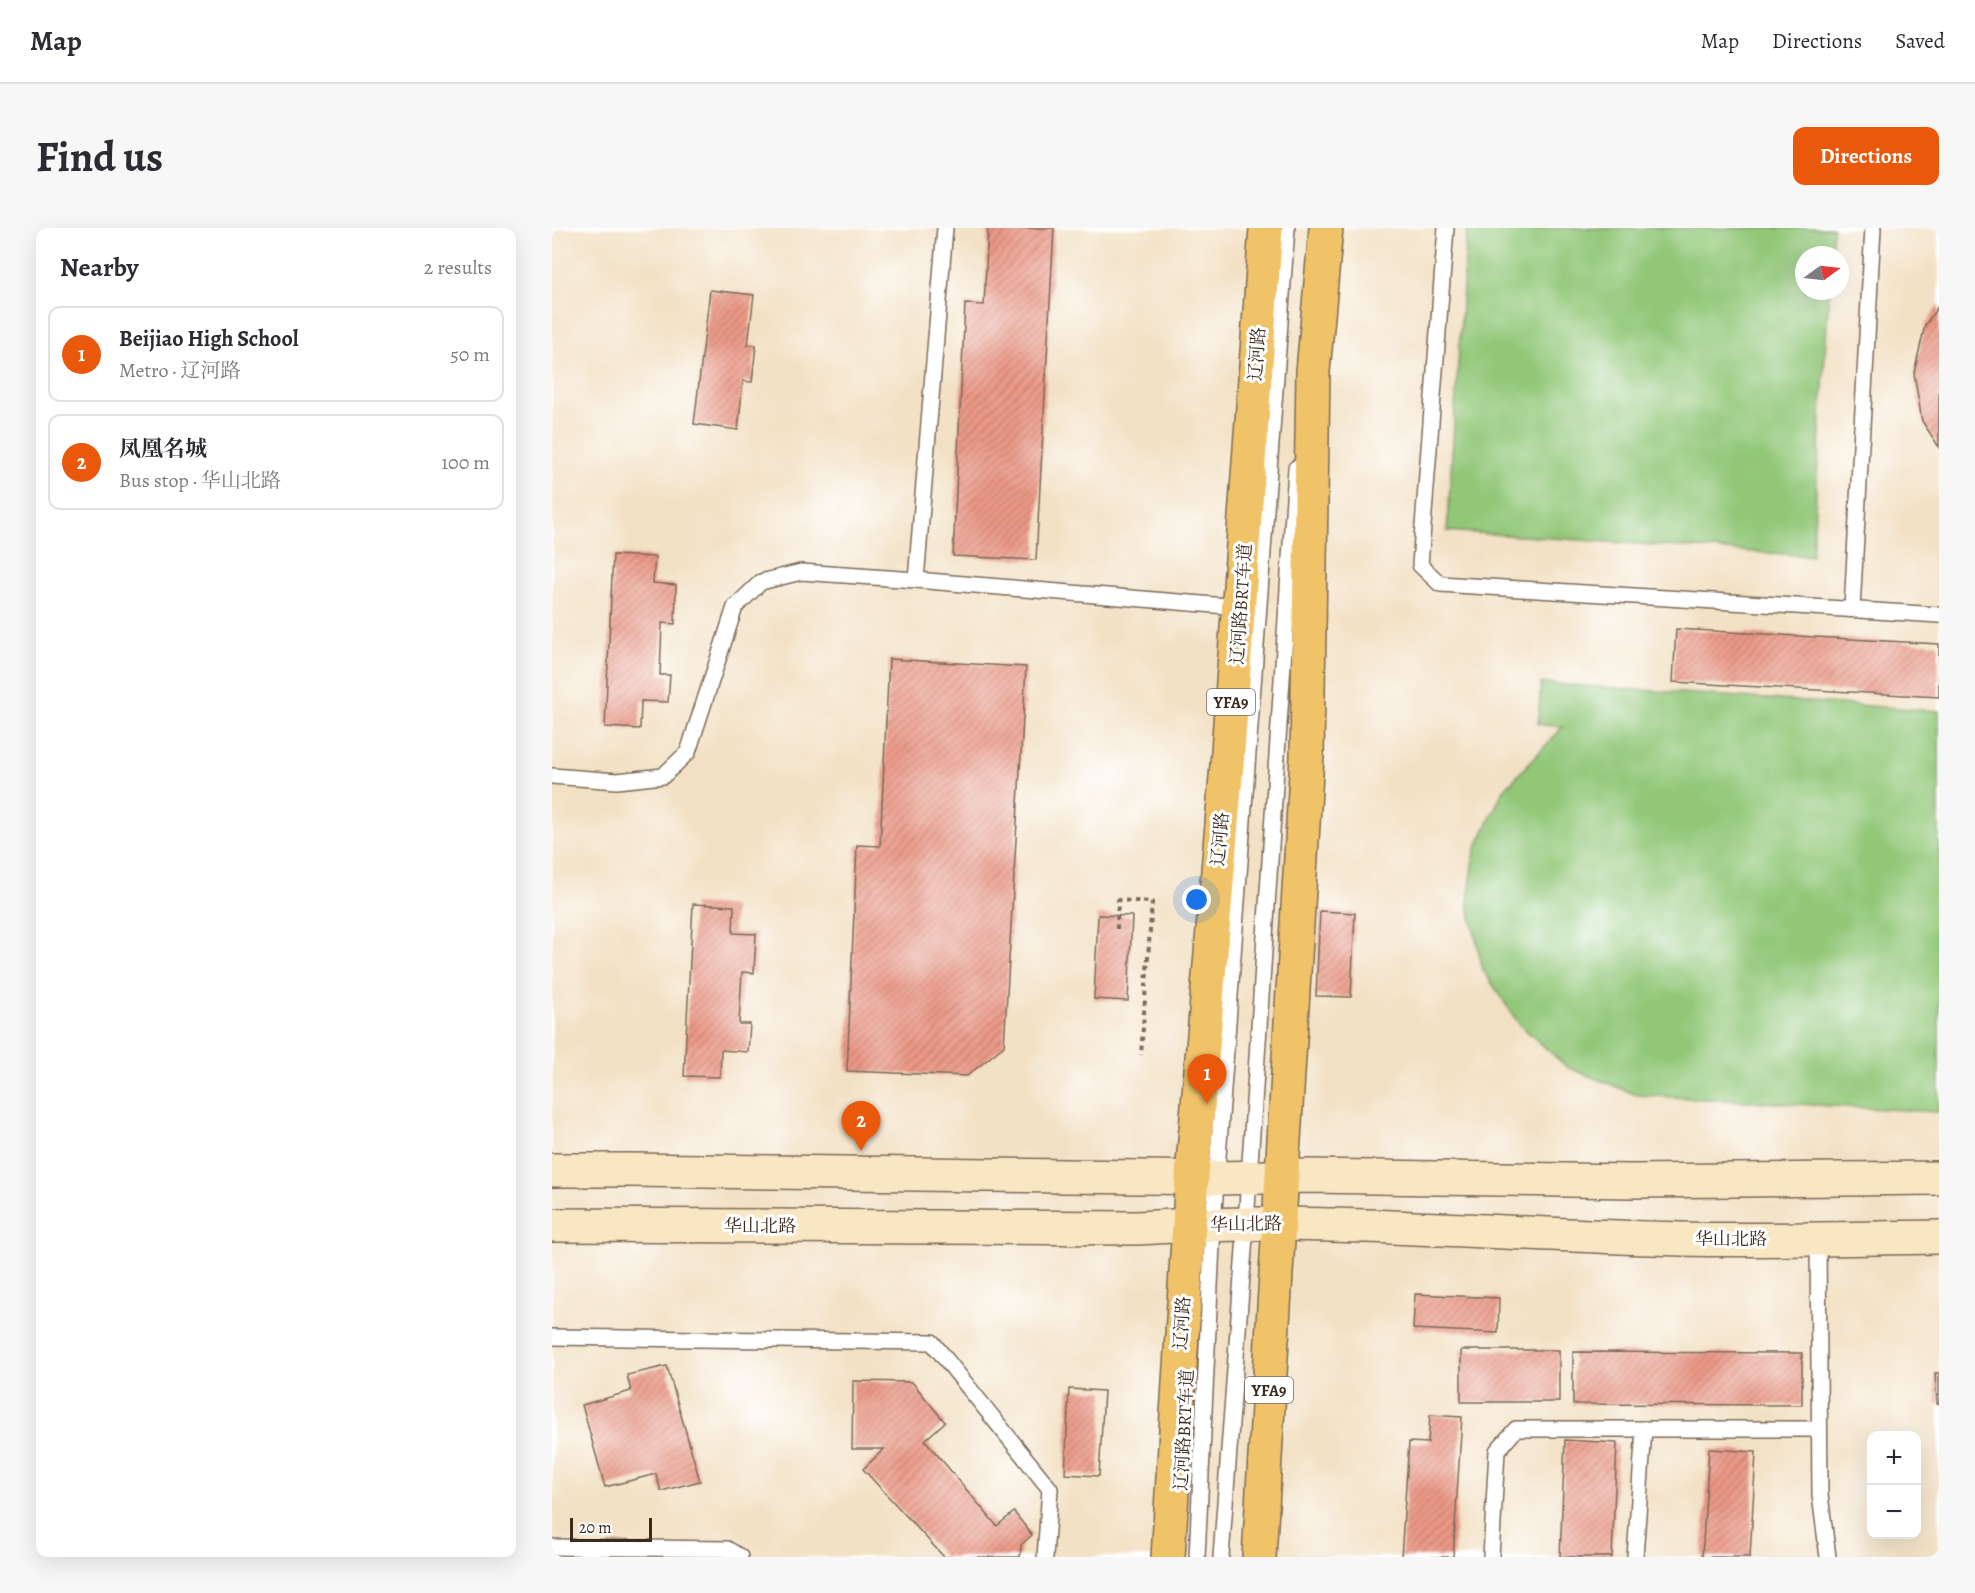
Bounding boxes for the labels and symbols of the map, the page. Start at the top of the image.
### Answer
north arrow [1795,246,1849,300]
street label: 辽河路 [1243,326,1271,382]
street label: 辽河路BRT车道 [1225,543,1257,665]
road number: YFA9 [1207,689,1255,715]
street label: 辽河路 [1206,811,1234,867]
your location [1182,885,1211,914]
pin: 1 [1188,1054,1226,1104]
pin: 2 [842,1102,880,1151]
street label: 华山北路 [1210,1211,1282,1237]
street label: 华山北路 [724,1214,796,1238]
street label: 华山北路 [1695,1227,1767,1251]
street label: 辽河路 [1168,1295,1196,1351]
street label: 辽河路BRT车道 [1169,1369,1199,1491]
road number: YFA9 [1245,1377,1293,1403]
scale bar [570,1515,652,1542]

